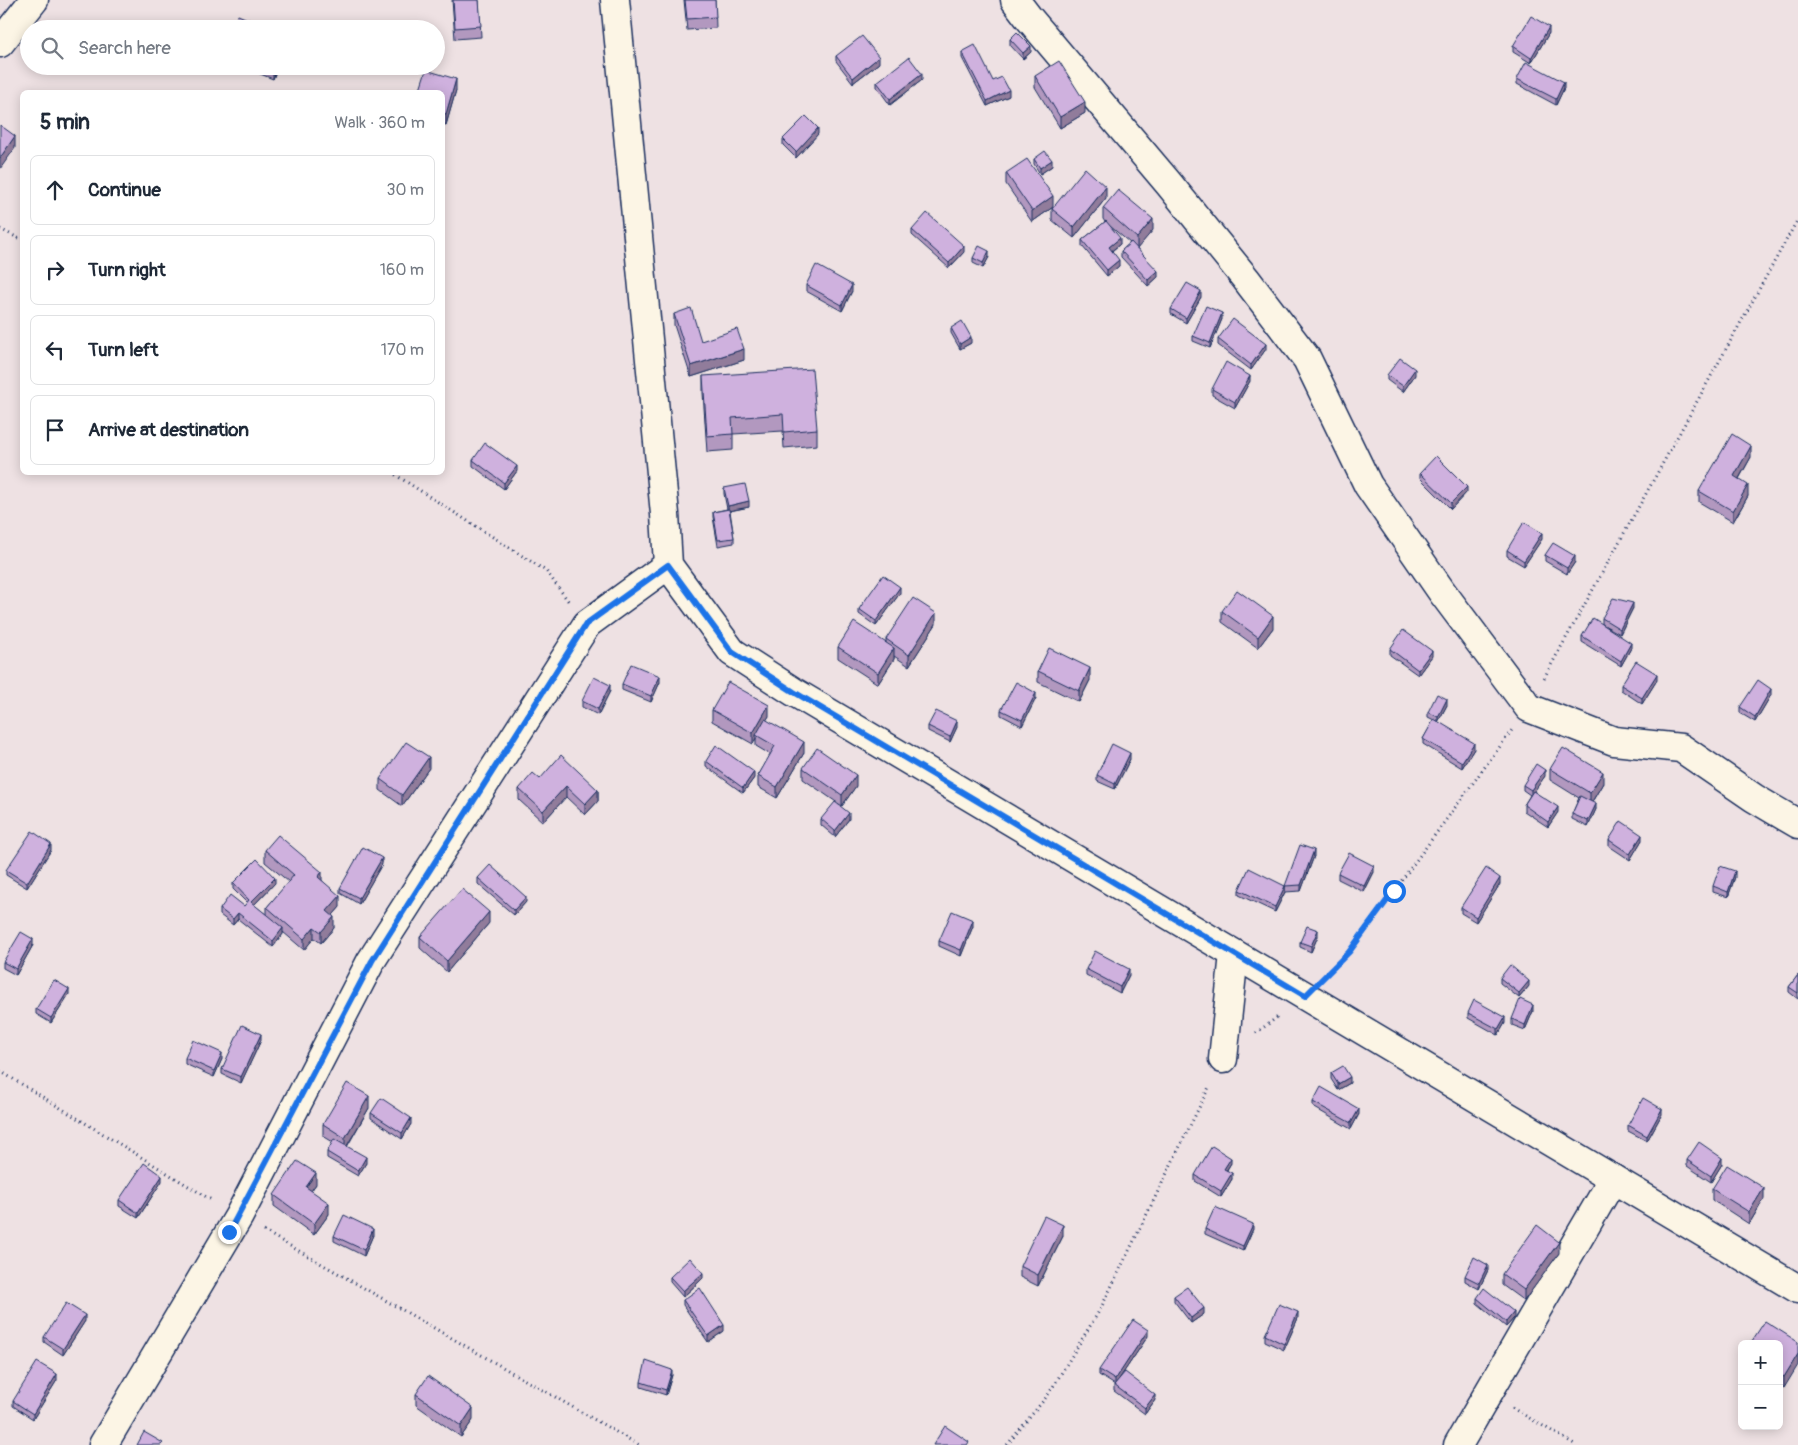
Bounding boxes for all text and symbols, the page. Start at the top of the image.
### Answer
search box [20,20,445,75]
icon: search [38,34,66,62]
text: Search here [78,36,171,60]
text: 5 min [40,109,90,136]
text: Walk · 360 m [334,113,425,133]
icon: ahead [41,176,69,204]
text: Continue [88,178,161,202]
text: 30 m [386,180,424,200]
icon: right [41,256,69,284]
text: Turn right [88,258,166,282]
text: 160 m [380,260,424,280]
icon: left [41,336,69,364]
text: Turn left [88,338,158,362]
text: 170 m [381,340,424,360]
icon: arrive [41,416,69,444]
text: Arrive at destination [88,418,249,442]
route start [1383,880,1406,903]
route end [218,1221,241,1244]
map controls [1738,1340,1783,1430]
button: + [1738,1340,1783,1385]
button: − [1738,1385,1783,1430]

